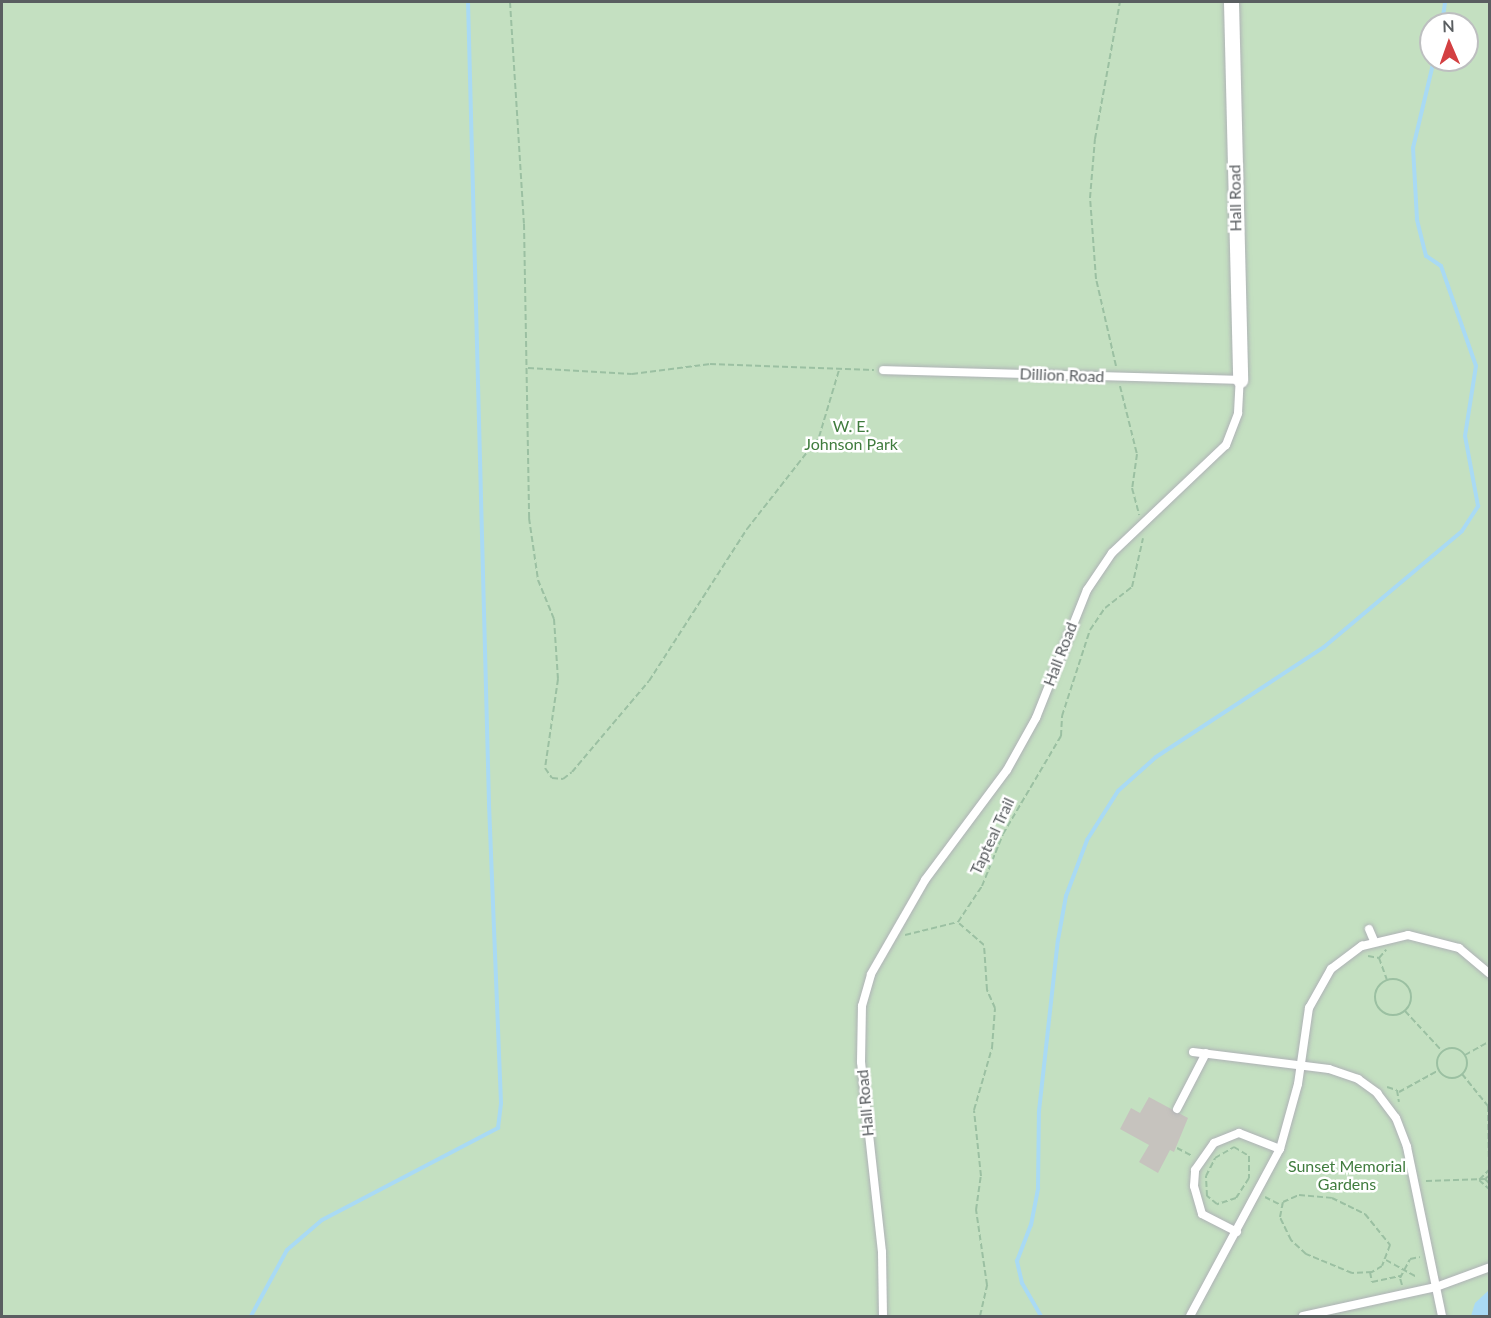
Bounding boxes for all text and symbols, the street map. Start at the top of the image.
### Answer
north arrow [1419,12,1479,72]
text: N [1442,16,1455,35]
street label: Hall Road [1225,164,1245,232]
street label: Dillion Road [1019,364,1105,386]
park label: W. E. Johnson Park [804,416,898,454]
street label: Hall Road [1039,619,1081,689]
street label: Tapteal Trail [966,794,1018,878]
street label: Hall Road [853,1069,877,1137]
park label: Sunset Memorial Gardens [1288,1156,1406,1194]

